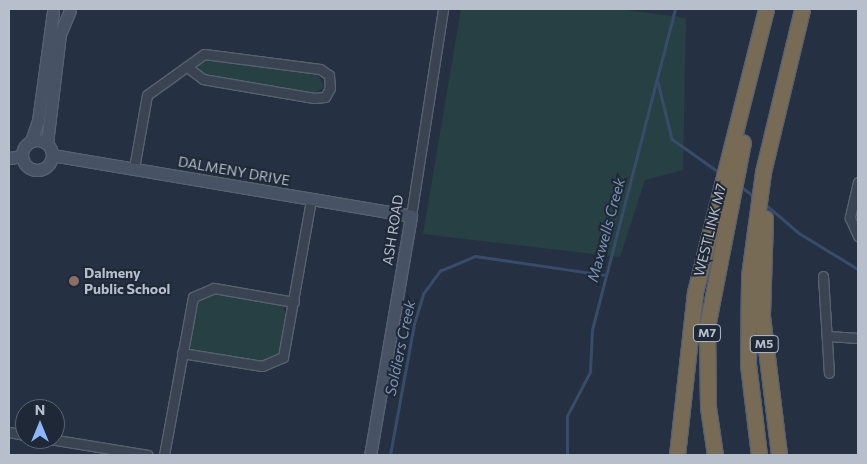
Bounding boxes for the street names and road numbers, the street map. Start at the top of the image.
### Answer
street label: DALMENY DRIVE [177,153,291,189]
street label: WESTLINK M7 [690,182,730,278]
street label: ASH ROAD [379,194,407,266]
road number: M7 [692,323,722,342]
road number: M5 [749,334,779,354]

